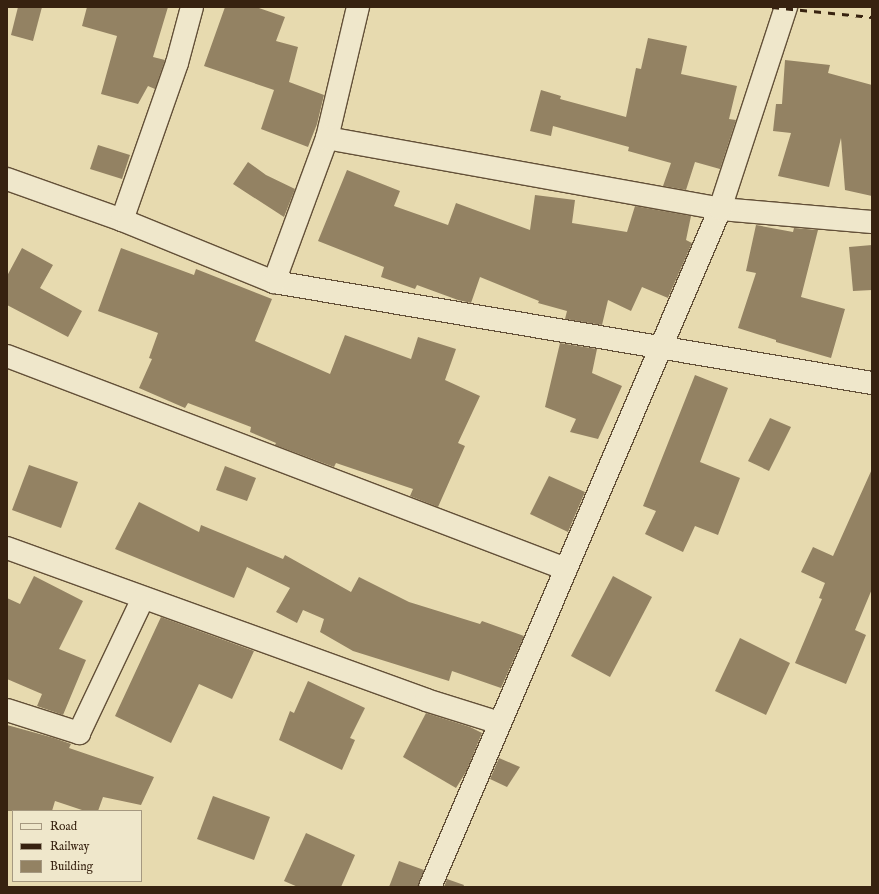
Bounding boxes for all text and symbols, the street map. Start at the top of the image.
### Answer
legend [12,810,142,882]
text: Road [50,819,77,834]
text: Railway [50,839,89,854]
text: Building [50,859,93,874]

